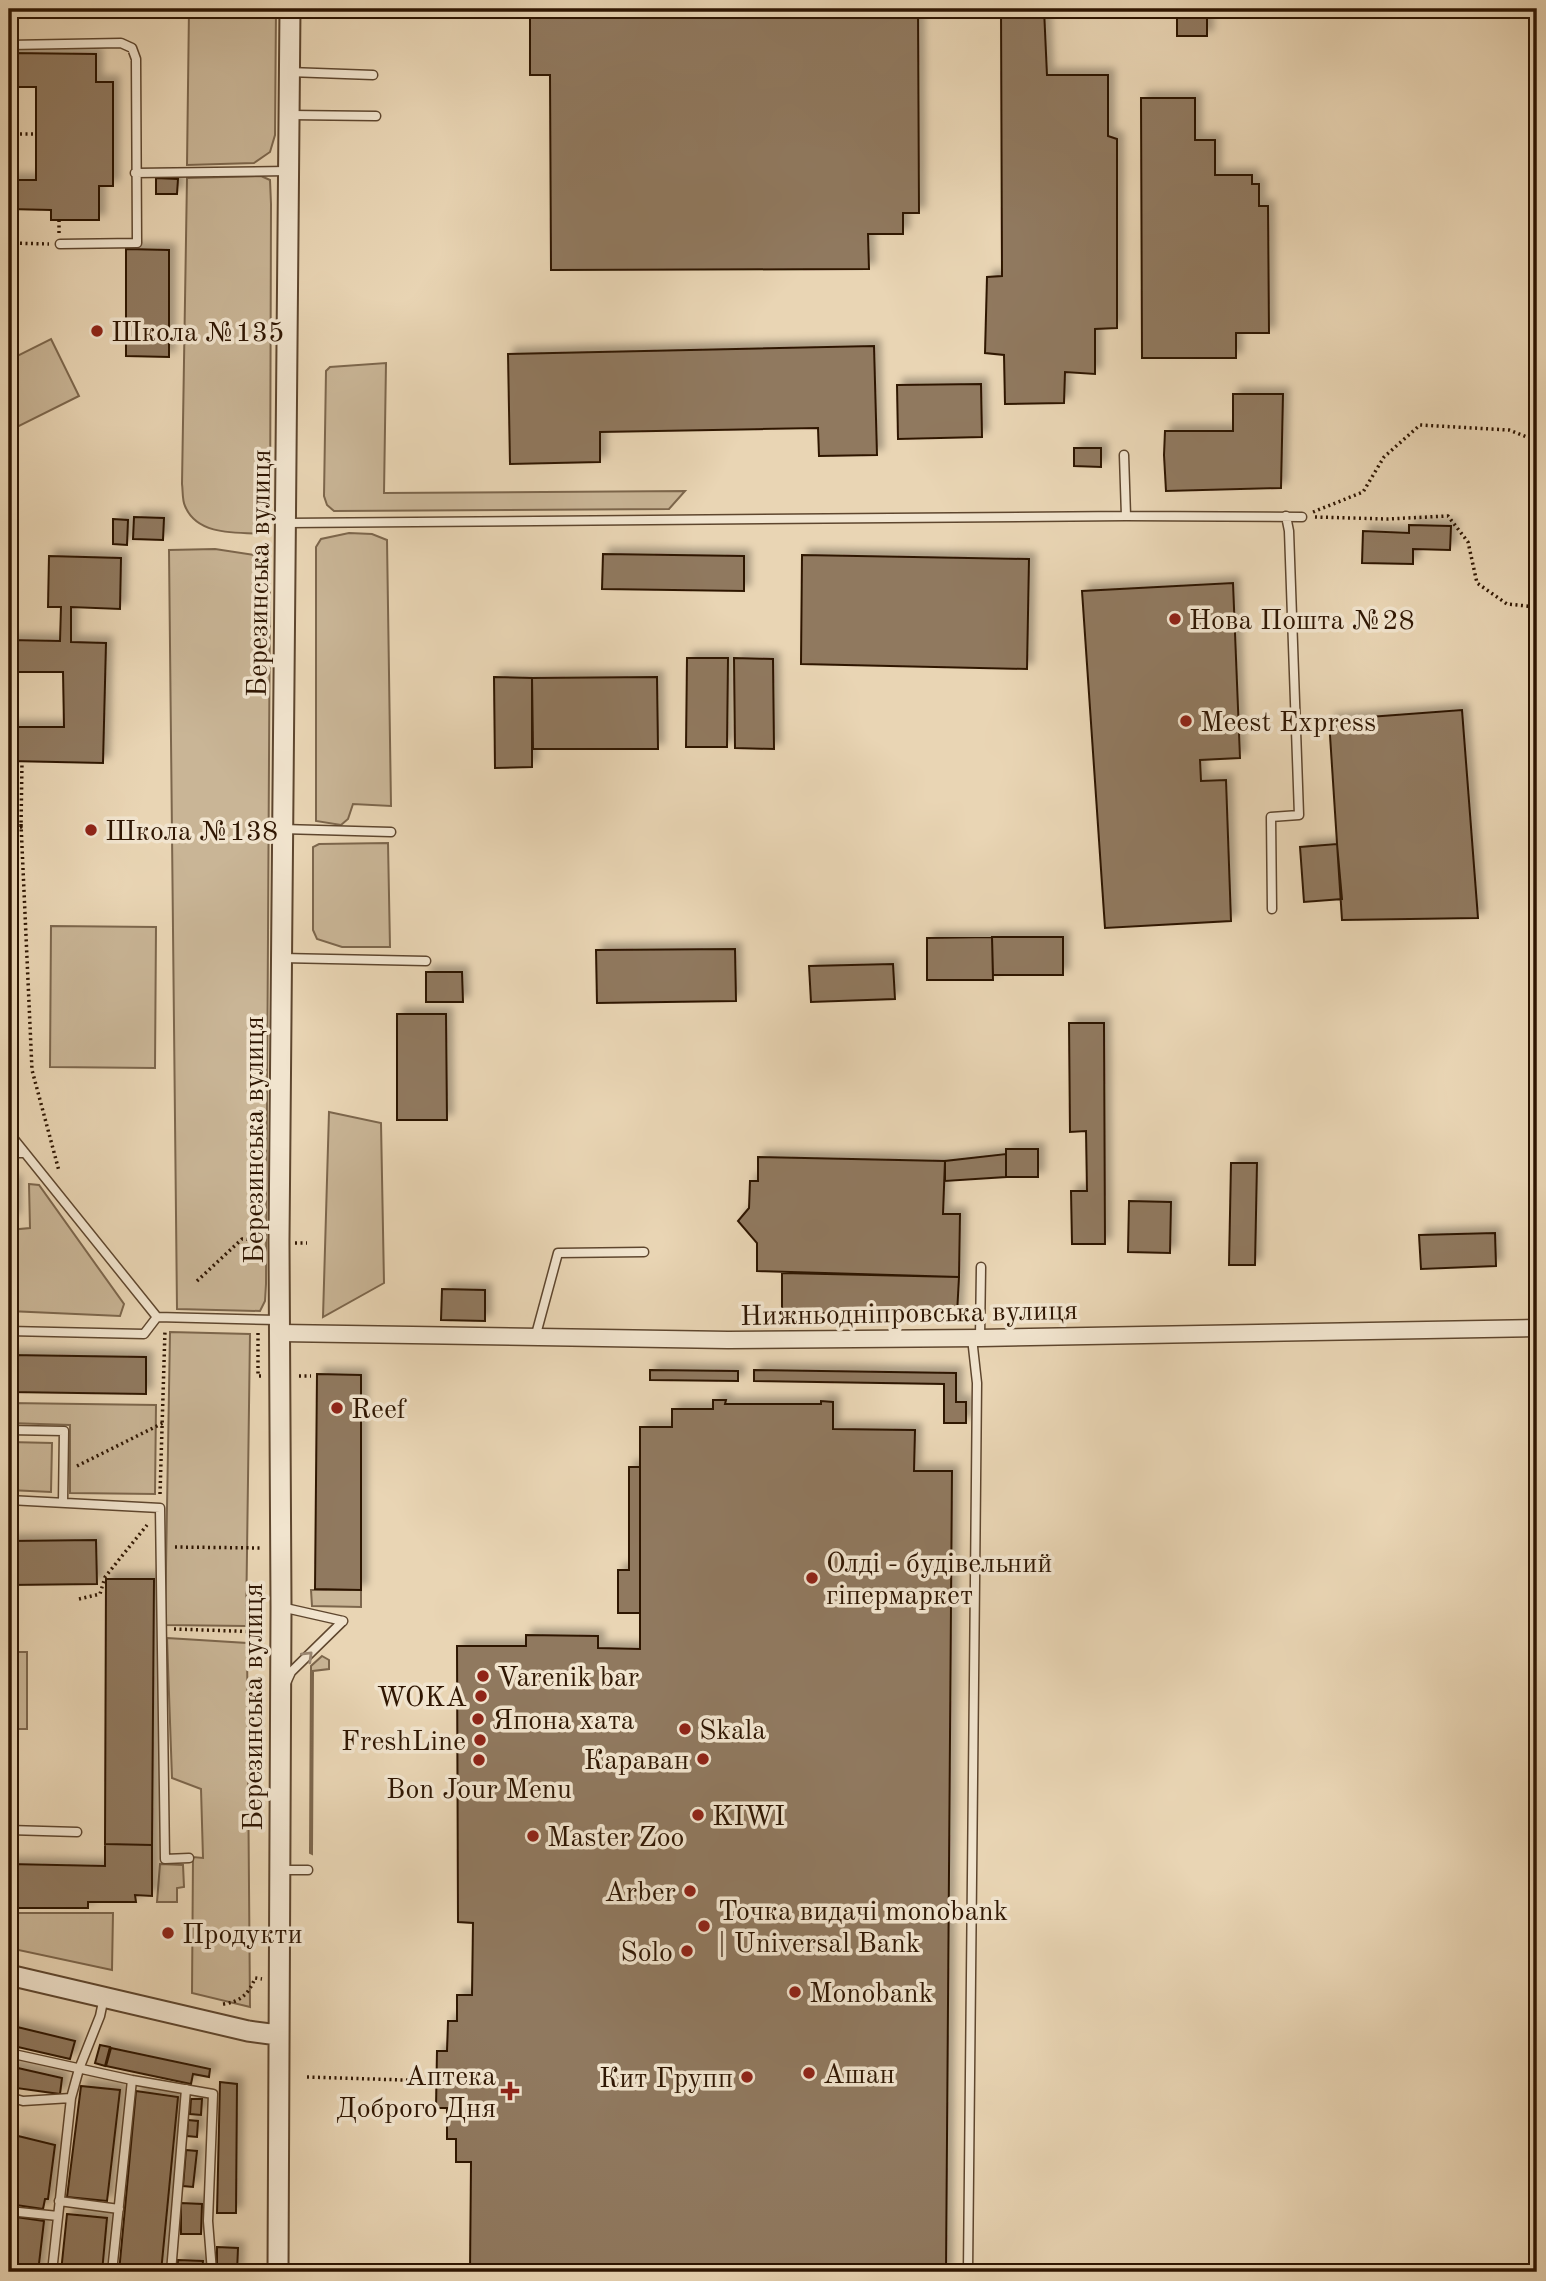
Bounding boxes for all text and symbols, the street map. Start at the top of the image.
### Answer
place label: Школа №135 [111,320,284,348]
marker: Школа №135 [89,323,105,339]
street label: Березинська вулиця [245,449,277,697]
place label: Нова Пошта №28 [1189,608,1415,636]
marker: Нова Пошта №28 [1167,611,1183,627]
place label: Meest Express [1200,710,1376,738]
marker: Meest Express [1178,713,1194,729]
place label: Школа №138 [105,819,278,847]
marker: Школа №138 [83,822,99,838]
street label: Березинська вулиця [242,1016,270,1264]
street label: Нижньодніпровська вулиця [740,1298,1078,1332]
place label: Reef [351,1397,408,1425]
marker: Reef [329,1400,345,1416]
place label: Олді - будівельний гіпермаркет [826,1551,1052,1611]
marker: Олді - будівельний гіпермаркет [804,1570,820,1586]
street label: Березинська вулиця [241,1583,269,1831]
one-way arrow [300,1651,313,1664]
place label: Varenik bar [497,1665,639,1693]
marker: Varenik bar [475,1668,491,1684]
place label: WOKA [377,1685,467,1713]
marker: WOKA [473,1688,489,1704]
place label: Япона хата [492,1708,635,1736]
marker: Япона хата [470,1711,486,1727]
place label: Skala [699,1718,766,1746]
marker: Skala [677,1721,693,1737]
place label: FreshLine [341,1729,466,1757]
marker: FreshLine [472,1732,488,1748]
place label: Караван [584,1748,689,1776]
marker: Караван [695,1751,711,1767]
marker: Bon Jour Menu [471,1752,487,1768]
place label: Bon Jour Menu [386,1777,572,1805]
place label: KIWI [712,1804,785,1832]
marker: KIWI [690,1807,706,1823]
place label: Master Zoo [547,1825,684,1853]
marker: Master Zoo [525,1828,541,1844]
place label: Arber [604,1880,676,1908]
marker: Arber [682,1883,698,1899]
place label: Точка видачі monobank | Universal Bank [718,1899,1008,1959]
marker: Точка видачі monobank | Universal Bank [696,1918,712,1934]
place label: Продукти [182,1922,303,1950]
marker: Продукти [160,1925,176,1941]
place label: Solo [620,1940,673,1968]
marker: Solo [679,1943,695,1959]
place label: Monobank [809,1981,933,2009]
marker: Monobank [787,1984,803,2000]
place label: Ашан [823,2062,895,2090]
place label: Аптека Доброго Дня [336,2064,496,2124]
marker: Ашан [801,2065,817,2081]
place label: Кит Групп [599,2066,733,2094]
marker: Кит Групп [739,2069,755,2085]
marker: Аптека Доброго Дня [502,2083,518,2099]

